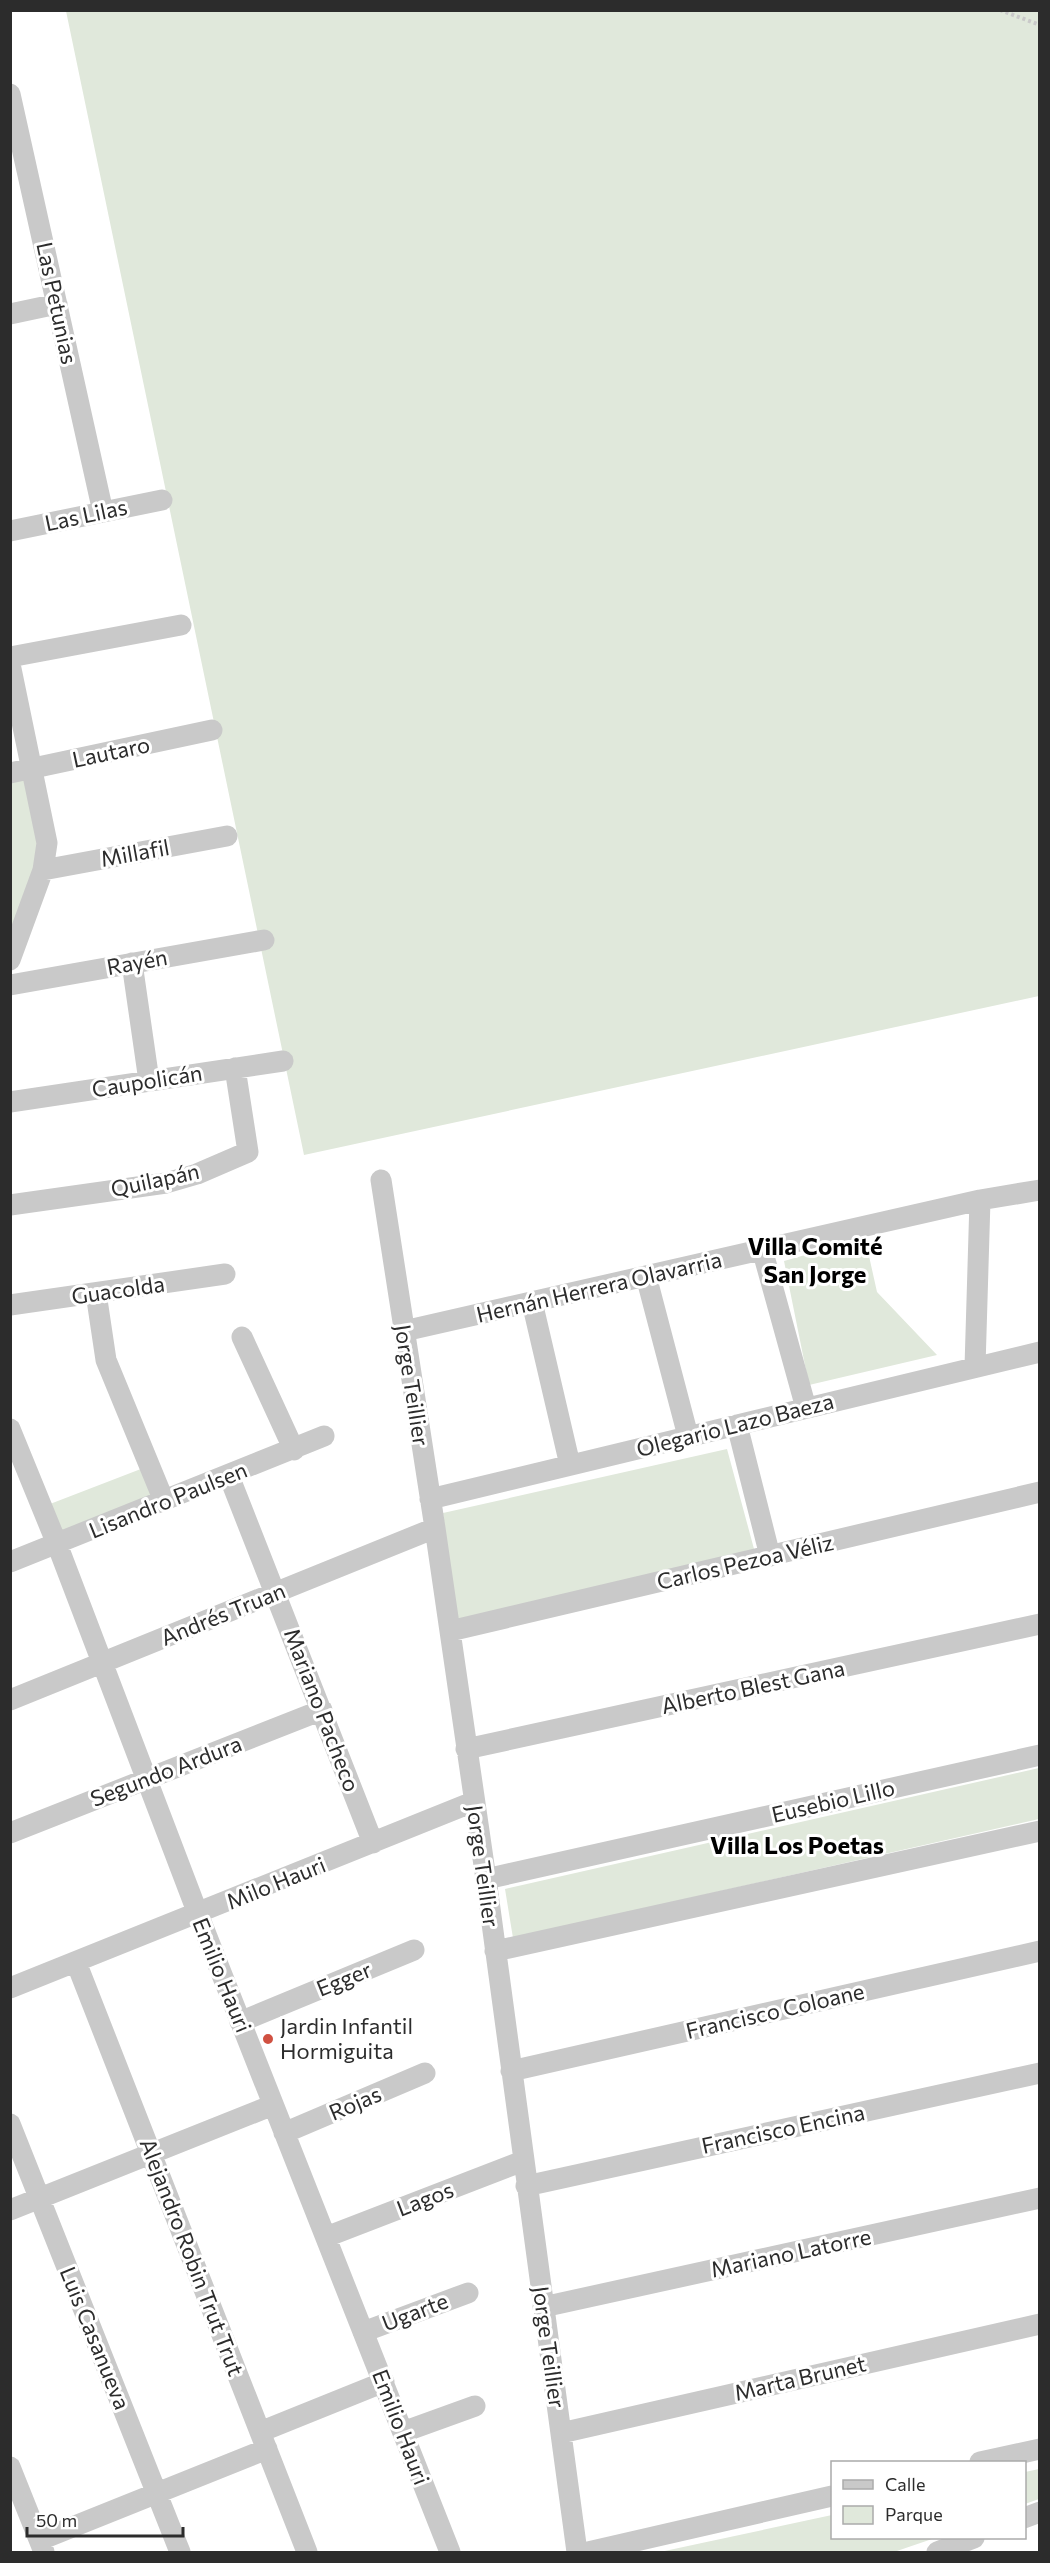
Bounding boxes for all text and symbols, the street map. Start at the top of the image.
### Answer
street label: Las Petunias [31,239,84,366]
street label: Las Lilas [42,493,130,536]
street label: Lautaro [70,730,152,773]
street label: Millafil [98,833,171,872]
street label: Rayén [104,943,169,980]
street label: Caupolicán [90,1058,204,1103]
street label: Quilapán [108,1157,202,1202]
district label: Villa Comité San Jorge [747,1231,883,1288]
street label: Hernán Herrera Olavarria [474,1245,724,1328]
street label: Guacolda [70,1270,166,1309]
street label: Jorge Teillier [390,1322,435,1448]
street label: Olegario Lazo Baeza [633,1387,836,1462]
street label: Lisandro Paulsen [85,1456,251,1544]
street label: Carlos Pezoa Véliz [654,1528,836,1595]
street label: Andrés Truan [156,1576,289,1651]
street label: Mariano Pacheco [279,1624,366,1795]
street label: Alberto Blest Gana [659,1654,847,1719]
street label: Segundo Ardura [86,1729,245,1812]
street label: Eusebio Lillo [769,1773,897,1828]
street label: Jorge Teillier [462,1803,505,1929]
district label: Villa Los Poetas [710,1830,884,1859]
street label: Milo Hauri [222,1850,329,1915]
street label: Emilio Hauri [187,1914,258,2036]
street label: Egger [312,1955,376,2002]
street label: Francisco Coloane [683,1977,867,2044]
place label: Jardin Infantil Hormiguita [280,2012,413,2064]
marker: Jardin Infantil Hormiguita [261,2032,275,2046]
street label: Rojas [325,2080,385,2126]
street label: Francisco Encina [699,2098,867,2159]
street label: Alejandro Robin Trut Trut [135,2134,250,2379]
street label: Lagos [393,2175,457,2222]
street label: Mariano Latorre [708,2222,874,2283]
street label: Luis Casanueva [55,2262,136,2413]
street label: Jorge Teillier [528,2284,571,2410]
street label: Ugarte [378,2287,452,2336]
street label: Marta Brunet [731,2349,868,2406]
street label: Emilio Hauri [367,2365,436,2488]
legend [831,2461,1026,2539]
text: Calle [885,2473,925,2495]
scale bar [27,2500,183,2538]
text: Parque [885,2503,943,2525]
text: 50 m [36,2509,77,2531]

